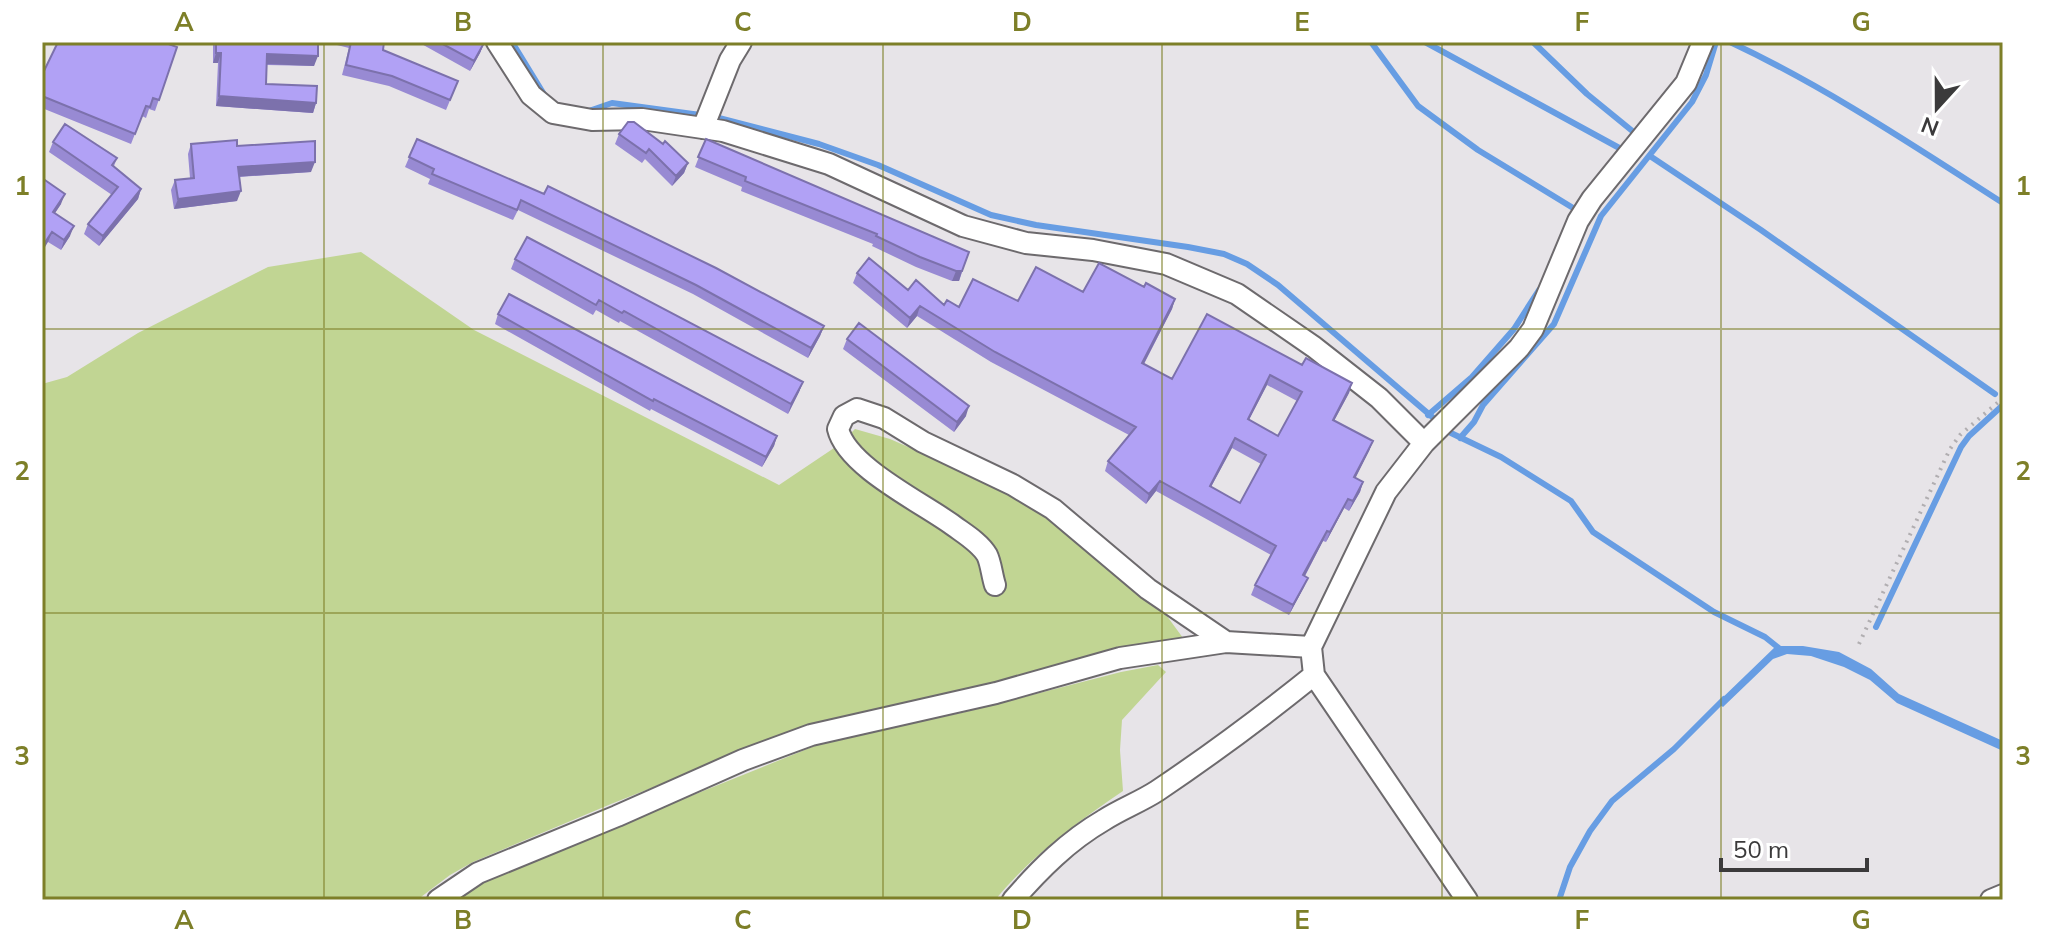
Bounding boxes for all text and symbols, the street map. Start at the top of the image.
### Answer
text: A [174,5,194,38]
text: B [454,5,472,38]
text: C [734,5,752,38]
text: D [1012,5,1032,38]
text: E [1294,5,1310,38]
text: F [1575,5,1590,38]
text: G [1851,5,1871,38]
north arrow [1897,68,1977,148]
text: N [1917,111,1943,143]
text: 1 [14,169,30,202]
text: 1 [2015,169,2031,202]
text: 2 [14,454,30,487]
text: 2 [2015,454,2031,487]
text: 3 [14,739,30,772]
text: 3 [2015,739,2031,772]
scale bar [1721,822,1867,872]
text: 50 m [1733,834,1789,864]
text: A [174,903,194,936]
text: B [454,903,472,936]
text: C [734,903,752,936]
text: D [1012,903,1032,936]
text: E [1294,903,1310,936]
text: F [1575,903,1590,936]
text: G [1851,903,1871,936]

